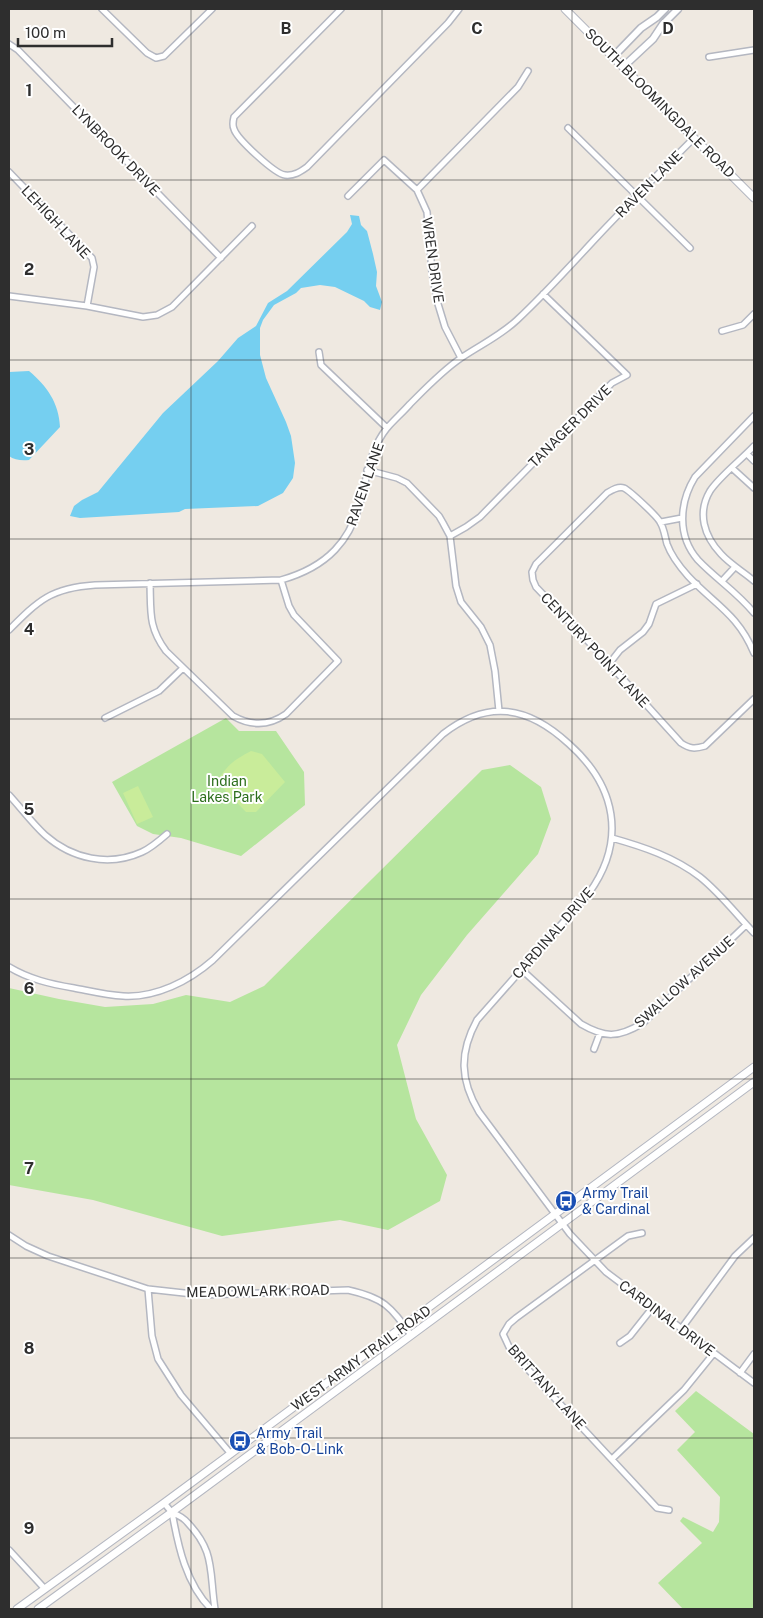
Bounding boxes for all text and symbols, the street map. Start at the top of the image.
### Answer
scale bar [18,15,111,47]
text: B [281,19,292,38]
text: C [471,19,483,38]
text: 100 m [25,24,66,41]
street label: SOUTH BLOOMINGDALE ROAD [582,25,738,181]
text: 1 [26,81,32,100]
street label: LYNBROOK DRIVE [69,102,163,198]
street label: RAVEN LANE [612,147,686,221]
street label: LEHIGH LANE [18,182,94,262]
street label: WREN DRIVE [419,216,447,304]
text: 2 [24,260,34,279]
street label: TANAGER DRIVE [525,381,615,471]
text: 3 [24,440,34,459]
street label: RAVEN LANE [343,440,387,528]
street label: CENTURY POINT LANE [538,589,652,711]
text: 4 [24,620,35,639]
park label: Indian Lakes Park [191,773,263,805]
text: 5 [24,800,35,819]
street label: CARDINAL DRIVE [509,884,597,982]
street label: SWALLOW AVENUE [631,933,737,1031]
text: 6 [24,979,34,998]
text: 7 [24,1159,34,1178]
place label: Army Trail & Cardinal [582,1185,650,1217]
bus stop icon: Army Trail & Cardinal [554,1189,578,1213]
street label: CARDINAL DRIVE [616,1277,718,1359]
street label: MEADOWLARK ROAD [186,1282,330,1300]
street label: WEST ARMY TRAIL ROAD [288,1302,434,1414]
text: 8 [24,1339,35,1358]
street label: BRITTANY LANE [505,1341,589,1433]
place label: Army Trail & Bob-O-Link [256,1425,344,1457]
bus stop icon: Army Trail & Bob-O-Link [228,1429,252,1453]
text: 9 [24,1519,34,1538]

